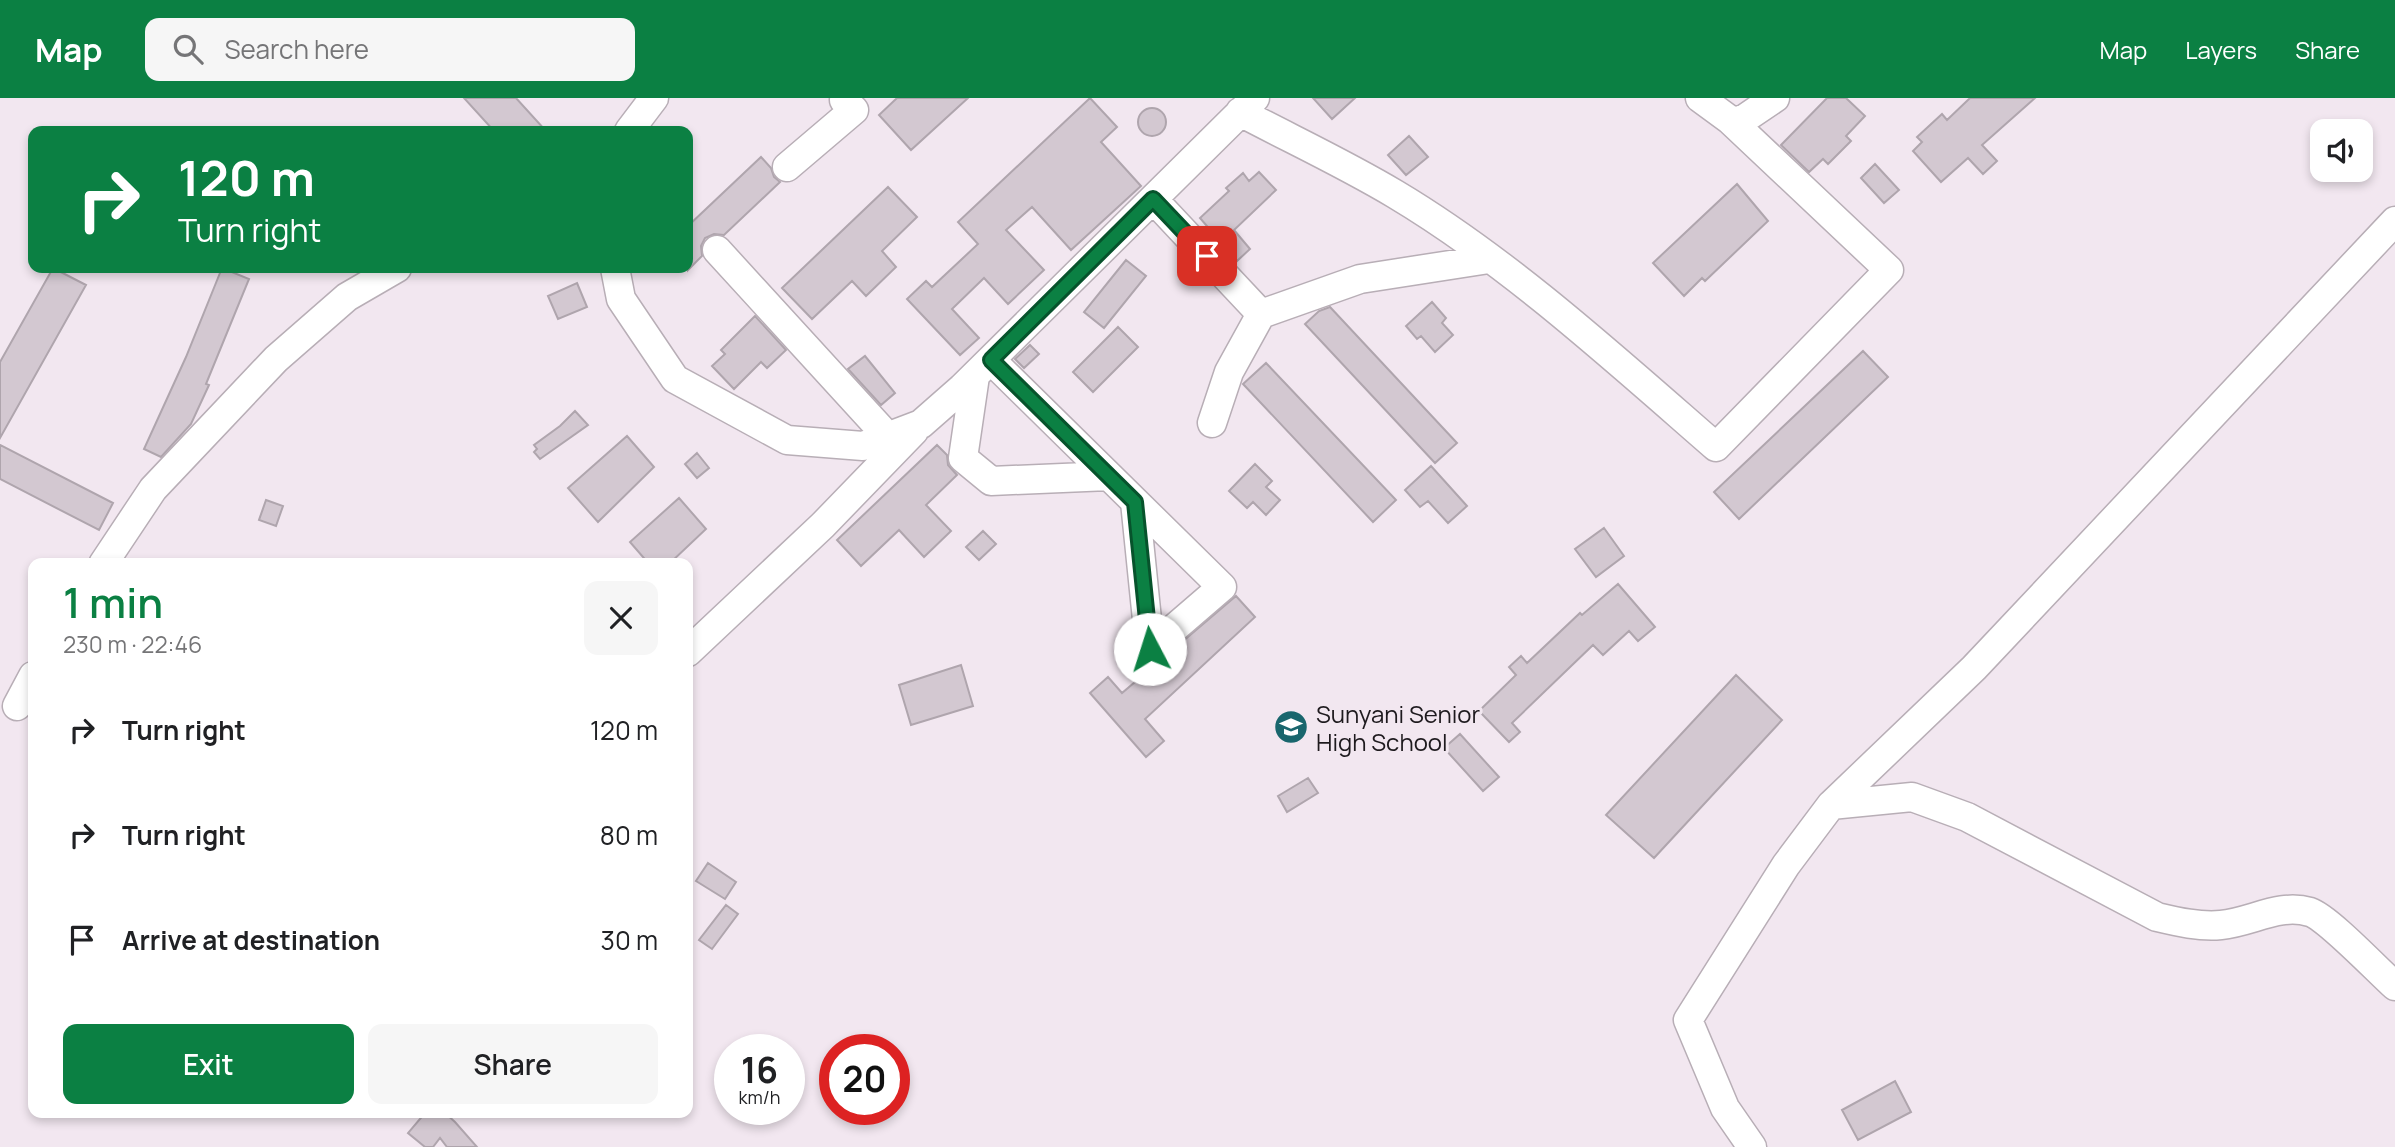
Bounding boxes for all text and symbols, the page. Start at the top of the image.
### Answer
search box [145,18,635,81]
text: Map [35,27,103,72]
icon: search [169,30,207,68]
text: Search here [225,31,369,67]
text: Map [2100,33,2147,66]
text: Layers [2185,33,2257,66]
text: Share [2295,33,2360,66]
map controls [2310,119,2373,182]
button: sound [2310,119,2373,182]
text: 120 m [178,144,315,211]
icon: right [63,154,154,245]
text: Turn right [178,208,321,252]
pin [1177,226,1237,286]
icon: arrive [1188,237,1226,275]
text: 1 min [63,573,163,631]
button: close [584,581,658,655]
position arrow [1113,612,1187,686]
text: 230 m · 22:46 [63,628,202,660]
place label: Sunyani Senior High School [1316,697,1481,758]
school or university icon: Sunyani Senior High School [1272,708,1310,746]
icon: right [63,711,101,749]
text: Turn right [122,712,246,748]
text: 120 m [590,712,658,748]
icon: right [63,816,101,854]
text: Turn right [122,817,246,853]
text: 80 m [600,817,658,853]
icon: arrive [63,921,101,959]
text: Arrive at destination [122,922,380,958]
text: 30 m [601,922,658,958]
button: Exit [63,1024,354,1104]
button: Share [368,1024,658,1104]
speed limit sign: 20 [819,1034,910,1125]
text: 16 [741,1046,778,1094]
text: km/h [739,1085,780,1109]

